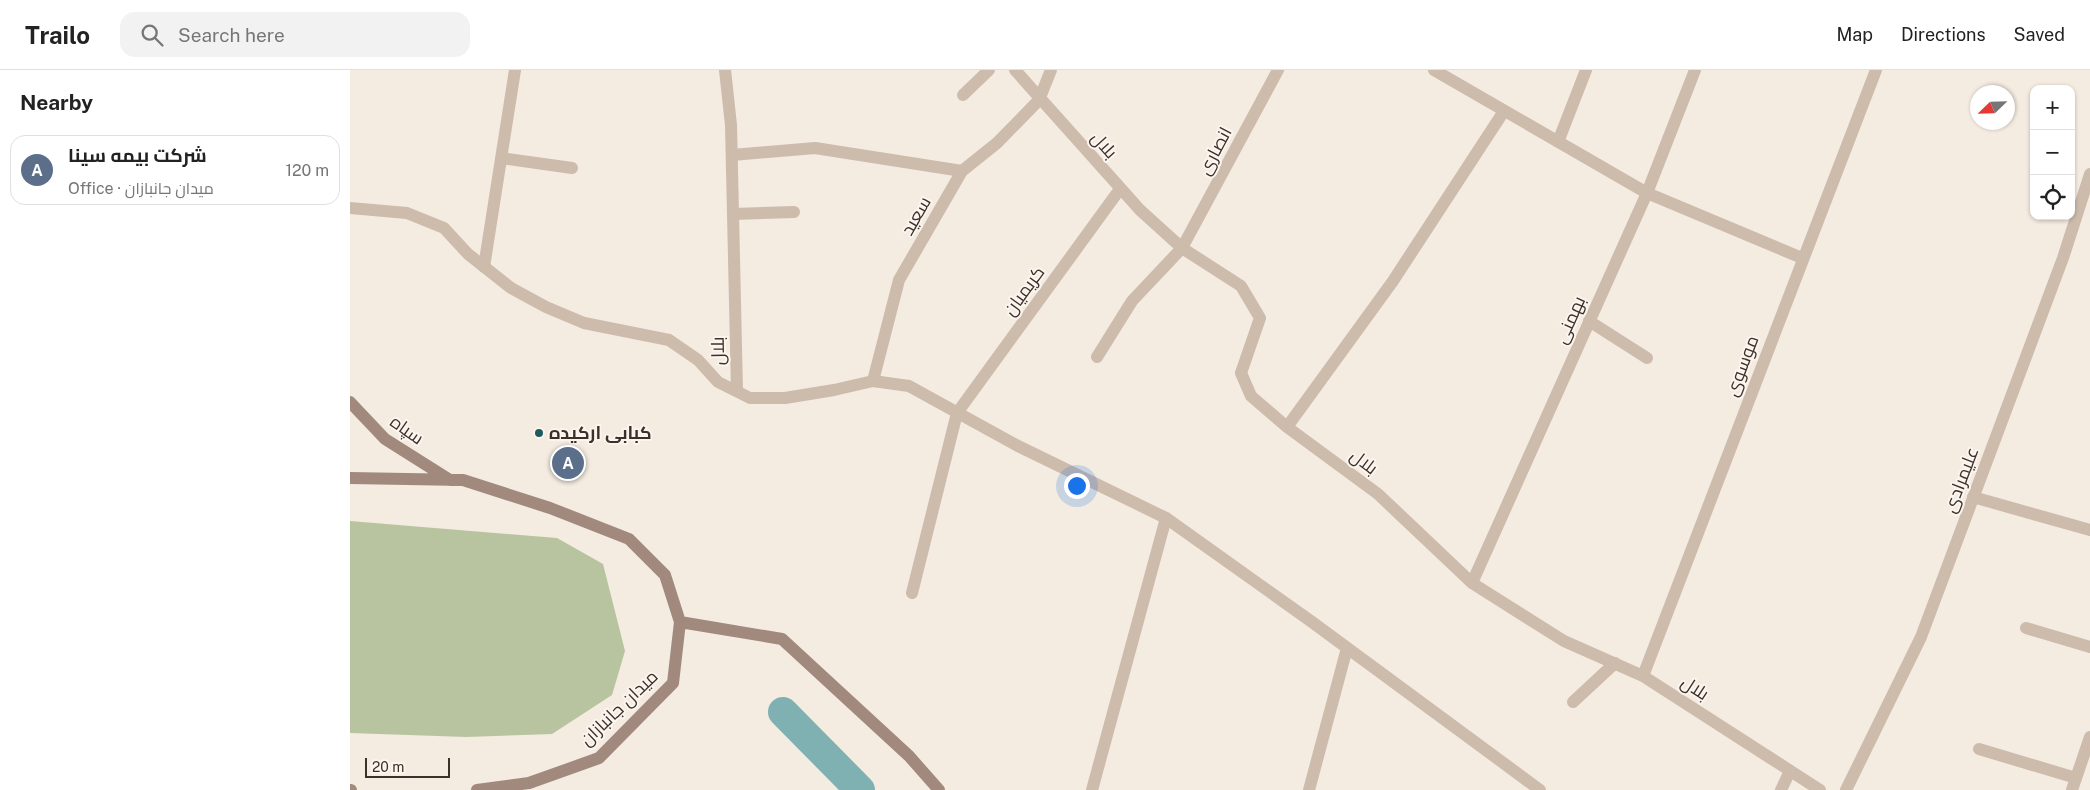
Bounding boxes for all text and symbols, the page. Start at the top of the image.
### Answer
search box [120,12,470,57]
text: Trailo [25,21,90,49]
icon: search [138,21,166,49]
text: Search here [178,24,285,46]
text: Map [1836,24,1873,45]
text: Directions [1901,24,1986,45]
text: Saved [2014,24,2065,45]
north arrow [1970,85,2015,130]
map controls [2030,85,2075,220]
button: + [2030,85,2075,130]
text: Nearby [20,90,93,115]
street label: انصاری [1193,123,1237,179]
street label: بلال [1086,127,1122,163]
button: − [2030,130,2075,175]
text: شرکت بیمه سینا [68,144,207,166]
text: A [31,161,43,180]
text: 120 m [285,161,329,180]
button: locate [2030,175,2075,220]
text: Office · میدان جانبازان [68,179,214,198]
street label: سعید [896,193,935,239]
street label: کریمیان [999,262,1049,320]
street label: بهمنی [1550,293,1590,347]
street label: موسوی [1720,332,1764,400]
street label: بلال [707,336,729,366]
street label: سپاه [386,411,428,449]
place label: کبابی ارکیده [549,422,652,444]
marker: کبابی ارکیده [533,427,545,439]
pin: A [552,444,584,482]
street label: علیمرادی [1938,444,1984,516]
street label: بلال [1346,445,1382,479]
your location [1064,473,1090,499]
street label: میدان جانبازان [575,665,663,751]
street label: بلال [1677,671,1713,705]
scale bar [365,755,450,778]
text: 20 m [372,759,404,775]

